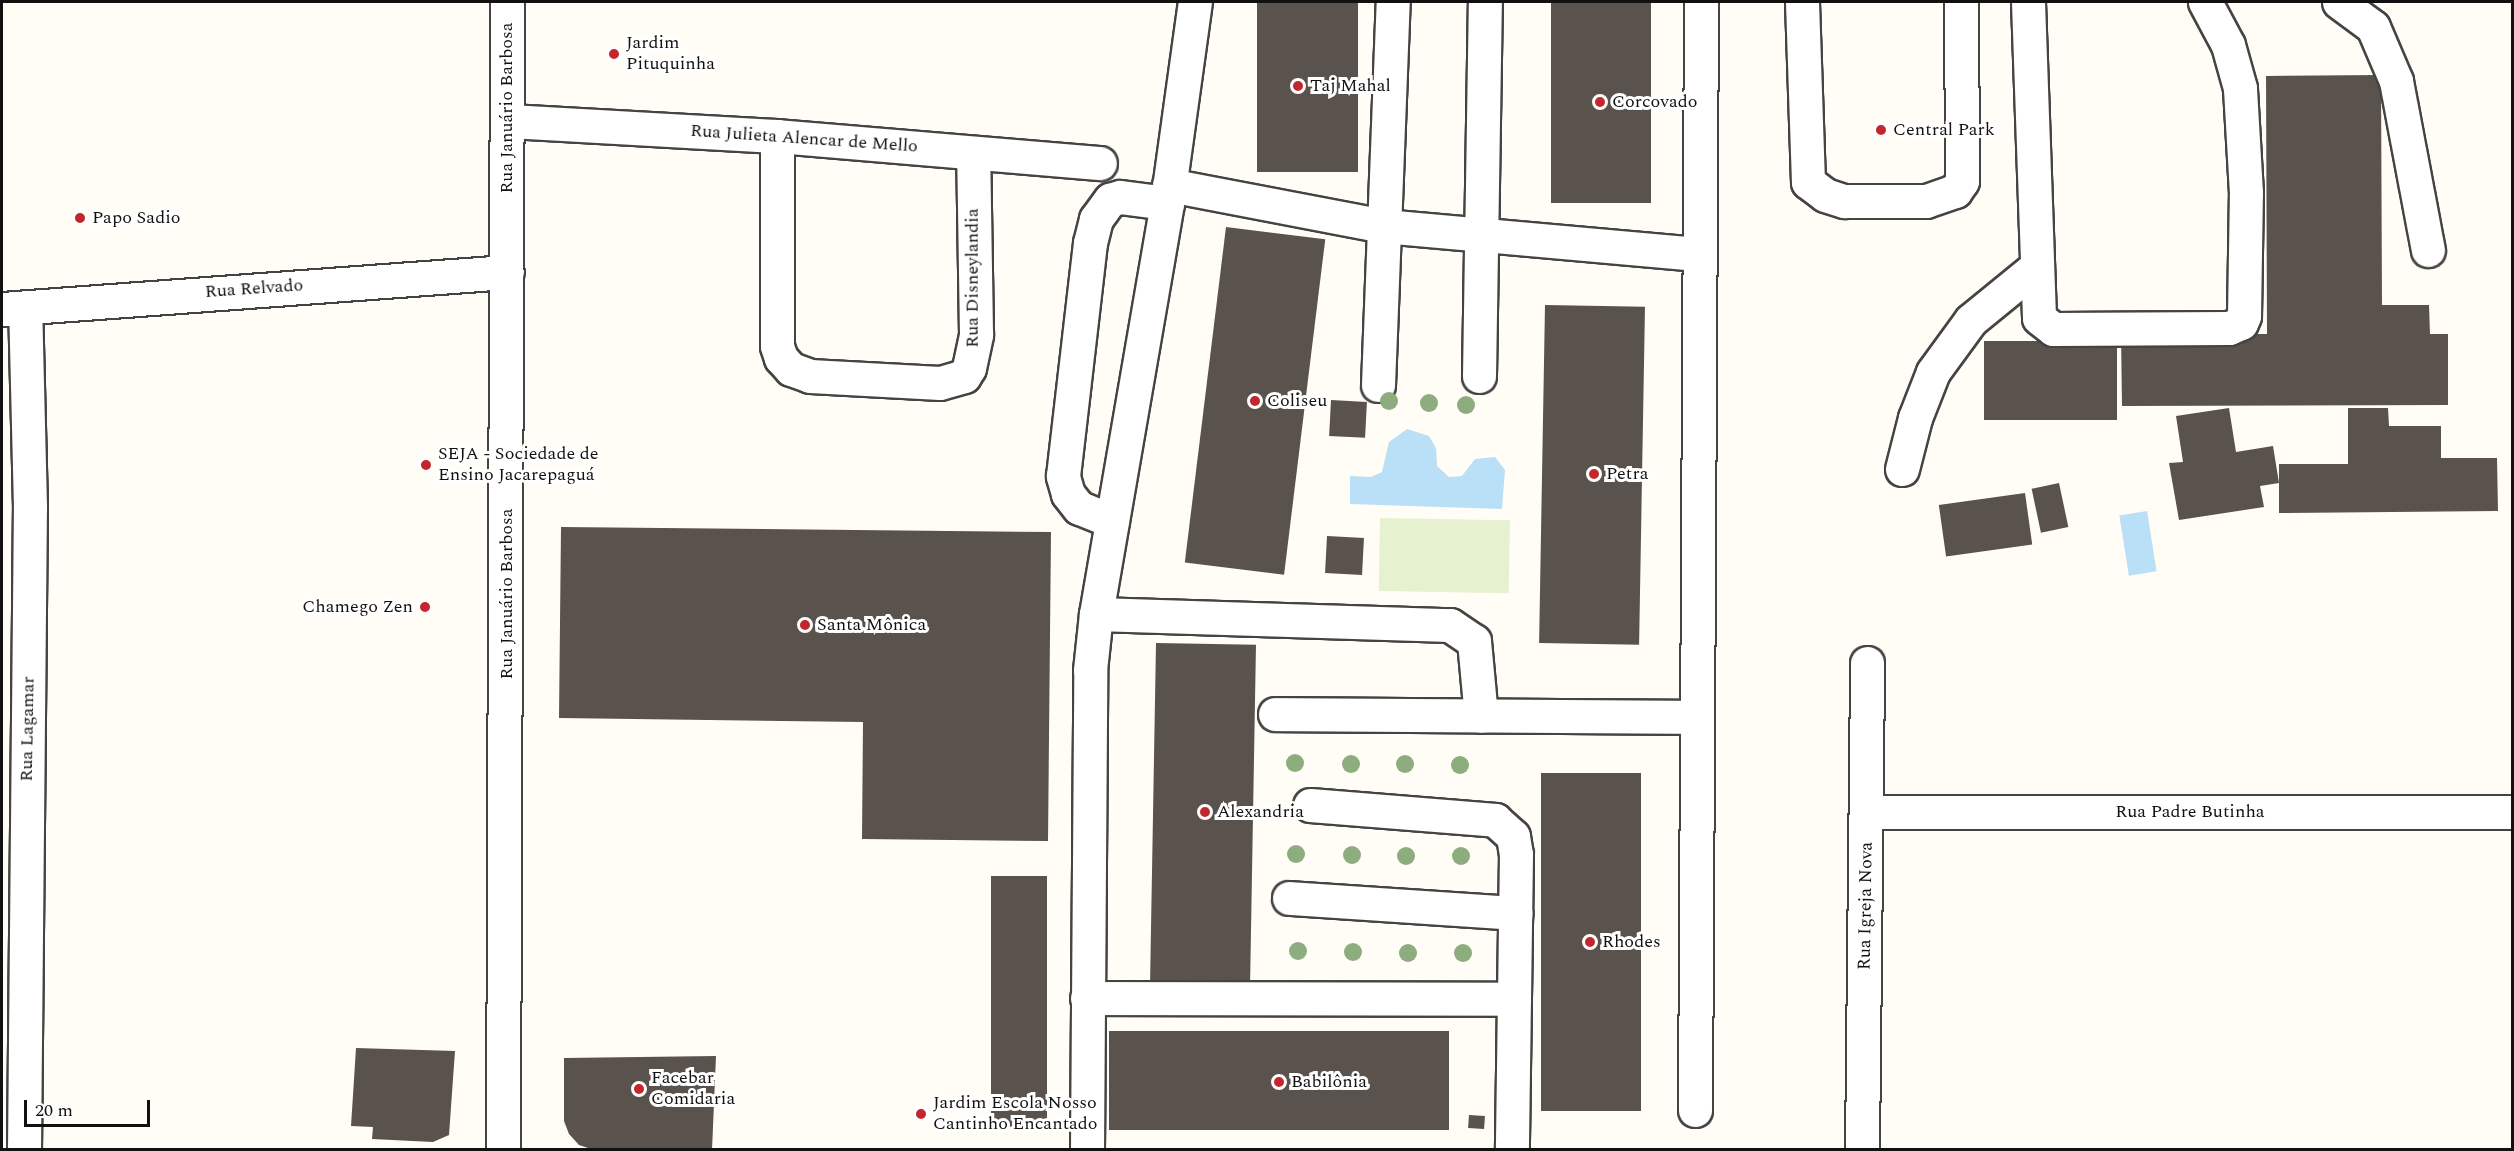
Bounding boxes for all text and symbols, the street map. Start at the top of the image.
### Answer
street label: Rua Januário Barbosa [496,22,518,194]
place label: Jardim Pituquinha [626,33,715,76]
marker: Jardim Pituquinha [607,47,621,61]
place label: Taj Mahal [1310,75,1391,97]
marker: Taj Mahal [1291,79,1305,93]
place label: Corcovado [1612,91,1697,113]
marker: Corcovado [1593,95,1607,109]
place label: Central Park [1893,119,1995,141]
street label: Rua Julieta Alencar de Mello [690,120,918,158]
marker: Central Park [1874,123,1888,137]
place label: Papo Sadio [92,207,181,229]
street label: Rua Disneylandia [962,208,984,348]
marker: Papo Sadio [73,211,87,225]
street label: Rua Relvado [204,275,304,303]
place label: Coliseu [1267,390,1327,412]
marker: Coliseu [1248,394,1262,408]
place label: SEJA - Sociedade de Ensino Jacarepaguá [438,444,598,486]
marker: SEJA - Sociedade de Ensino Jacarepaguá [419,458,433,472]
place label: Petra [1606,463,1649,485]
marker: Petra [1587,467,1601,481]
street label: Rua Januário Barbosa [496,508,518,680]
place label: Chamego Zen [302,596,413,618]
marker: Chamego Zen [418,600,432,614]
place label: Santa Mônica [817,614,926,636]
marker: Santa Mônica [798,618,812,632]
street label: Rua Lagamar [16,676,40,782]
place label: Alexandria [1217,801,1304,823]
street label: Rua Padre Butinha [2115,801,2265,823]
marker: Alexandria [1198,805,1212,819]
street label: Rua Igreja Nova [1854,842,1878,970]
place label: Rhodes [1602,931,1661,953]
marker: Rhodes [1583,935,1597,949]
place label: Facebar Comidaria [651,1068,735,1110]
place label: Babilônia [1291,1071,1367,1093]
marker: Babilônia [1272,1075,1286,1089]
marker: Facebar Comidaria [632,1082,646,1096]
scale bar [27,1088,153,1126]
place label: Jardim Escola Nosso Cantinho Encantado [933,1093,1098,1136]
text: 20 m [35,1097,73,1124]
marker: Jardim Escola Nosso Cantinho Encantado [914,1107,928,1121]

